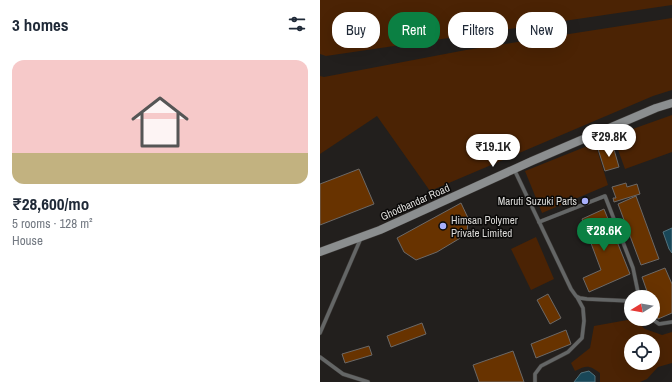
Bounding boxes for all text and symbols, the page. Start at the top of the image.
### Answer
chip: Buy [332,12,380,48]
chip: Rent [388,12,440,48]
chip: Filters [448,12,508,48]
chip: New [516,12,567,48]
text: 3 homes [12,13,69,36]
icon: filters [286,13,308,35]
icon: home [124,86,196,158]
pin: ₹29.8K [576,124,642,158]
text: ₹29.8K [591,128,627,145]
pin: ₹19.1K [460,134,526,168]
text: ₹19.1K [475,138,511,155]
street label: Ghodbandar Road [378,181,452,223]
text: ₹28,600/mo [12,192,89,215]
place label: Maruti Suzuki Parts [498,194,577,208]
marker: Maruti Suzuki Parts [580,196,590,206]
place label: Himsan Polymer Private Limited [451,213,518,240]
text: 5 rooms · 128 m² [12,215,93,232]
pin: ₹28.6K [571,218,637,252]
marker: Himsan Polymer Private Limited [438,221,448,231]
text: ₹28.6K [586,222,622,239]
text: House [12,232,43,249]
north arrow [624,290,660,326]
map controls [624,290,660,370]
button: locate [624,334,660,370]

